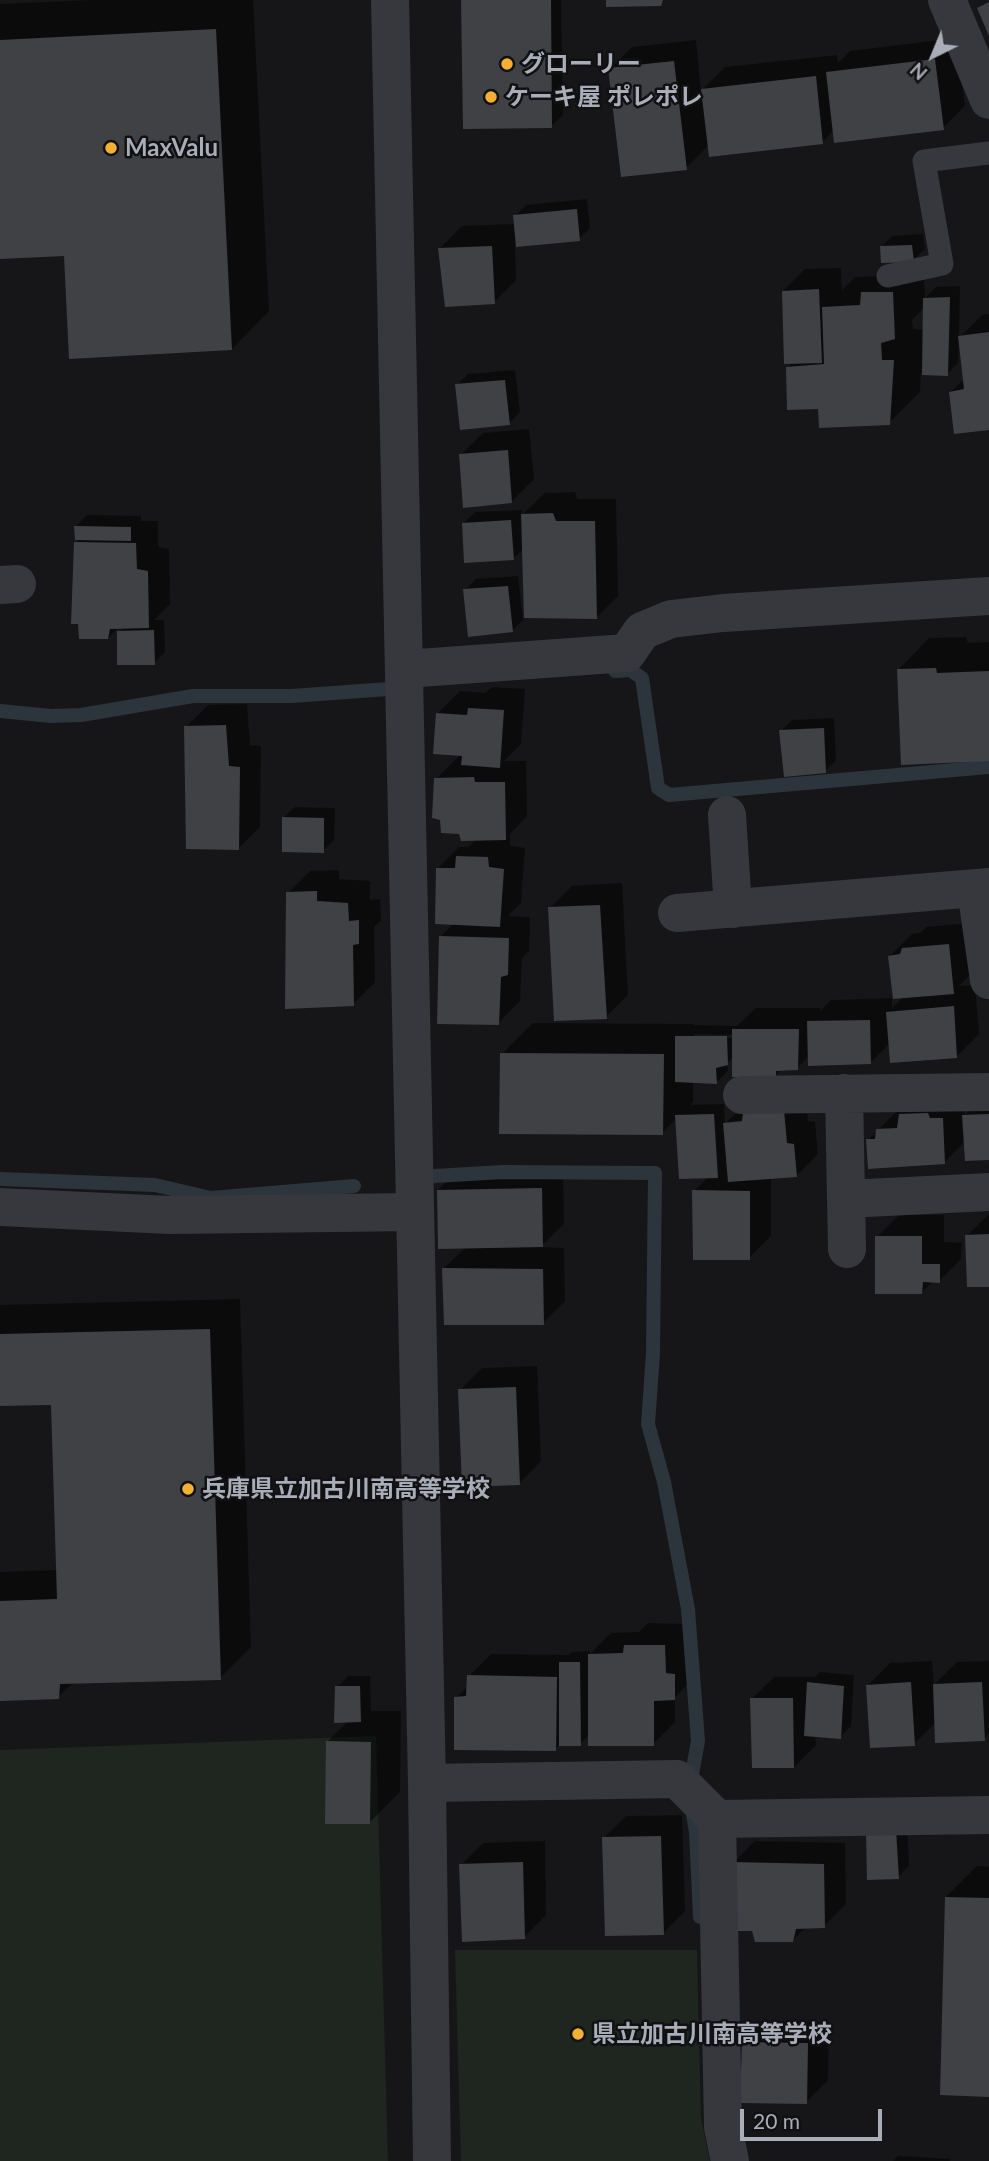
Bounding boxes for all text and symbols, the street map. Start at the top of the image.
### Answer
north arrow [898,21,968,91]
place label: グローリー [521,50,641,78]
marker: グローリー [499,56,515,72]
text: N [905,58,932,85]
place label: ケーキ屋 ポレポレ [505,83,703,111]
marker: ケーキ屋 ポレポレ [483,89,499,105]
place label: MaxValu [125,134,218,162]
marker: MaxValu [103,140,119,156]
place label: 兵庫県立加古川南高等学校 [202,1475,490,1503]
marker: 兵庫県立加古川南高等学校 [180,1481,196,1497]
place label: 県立加古川南高等学校 [592,2020,832,2048]
marker: 県立加古川南高等学校 [570,2026,586,2042]
scale bar [744,2094,886,2138]
text: 20 m [753,2108,800,2133]

